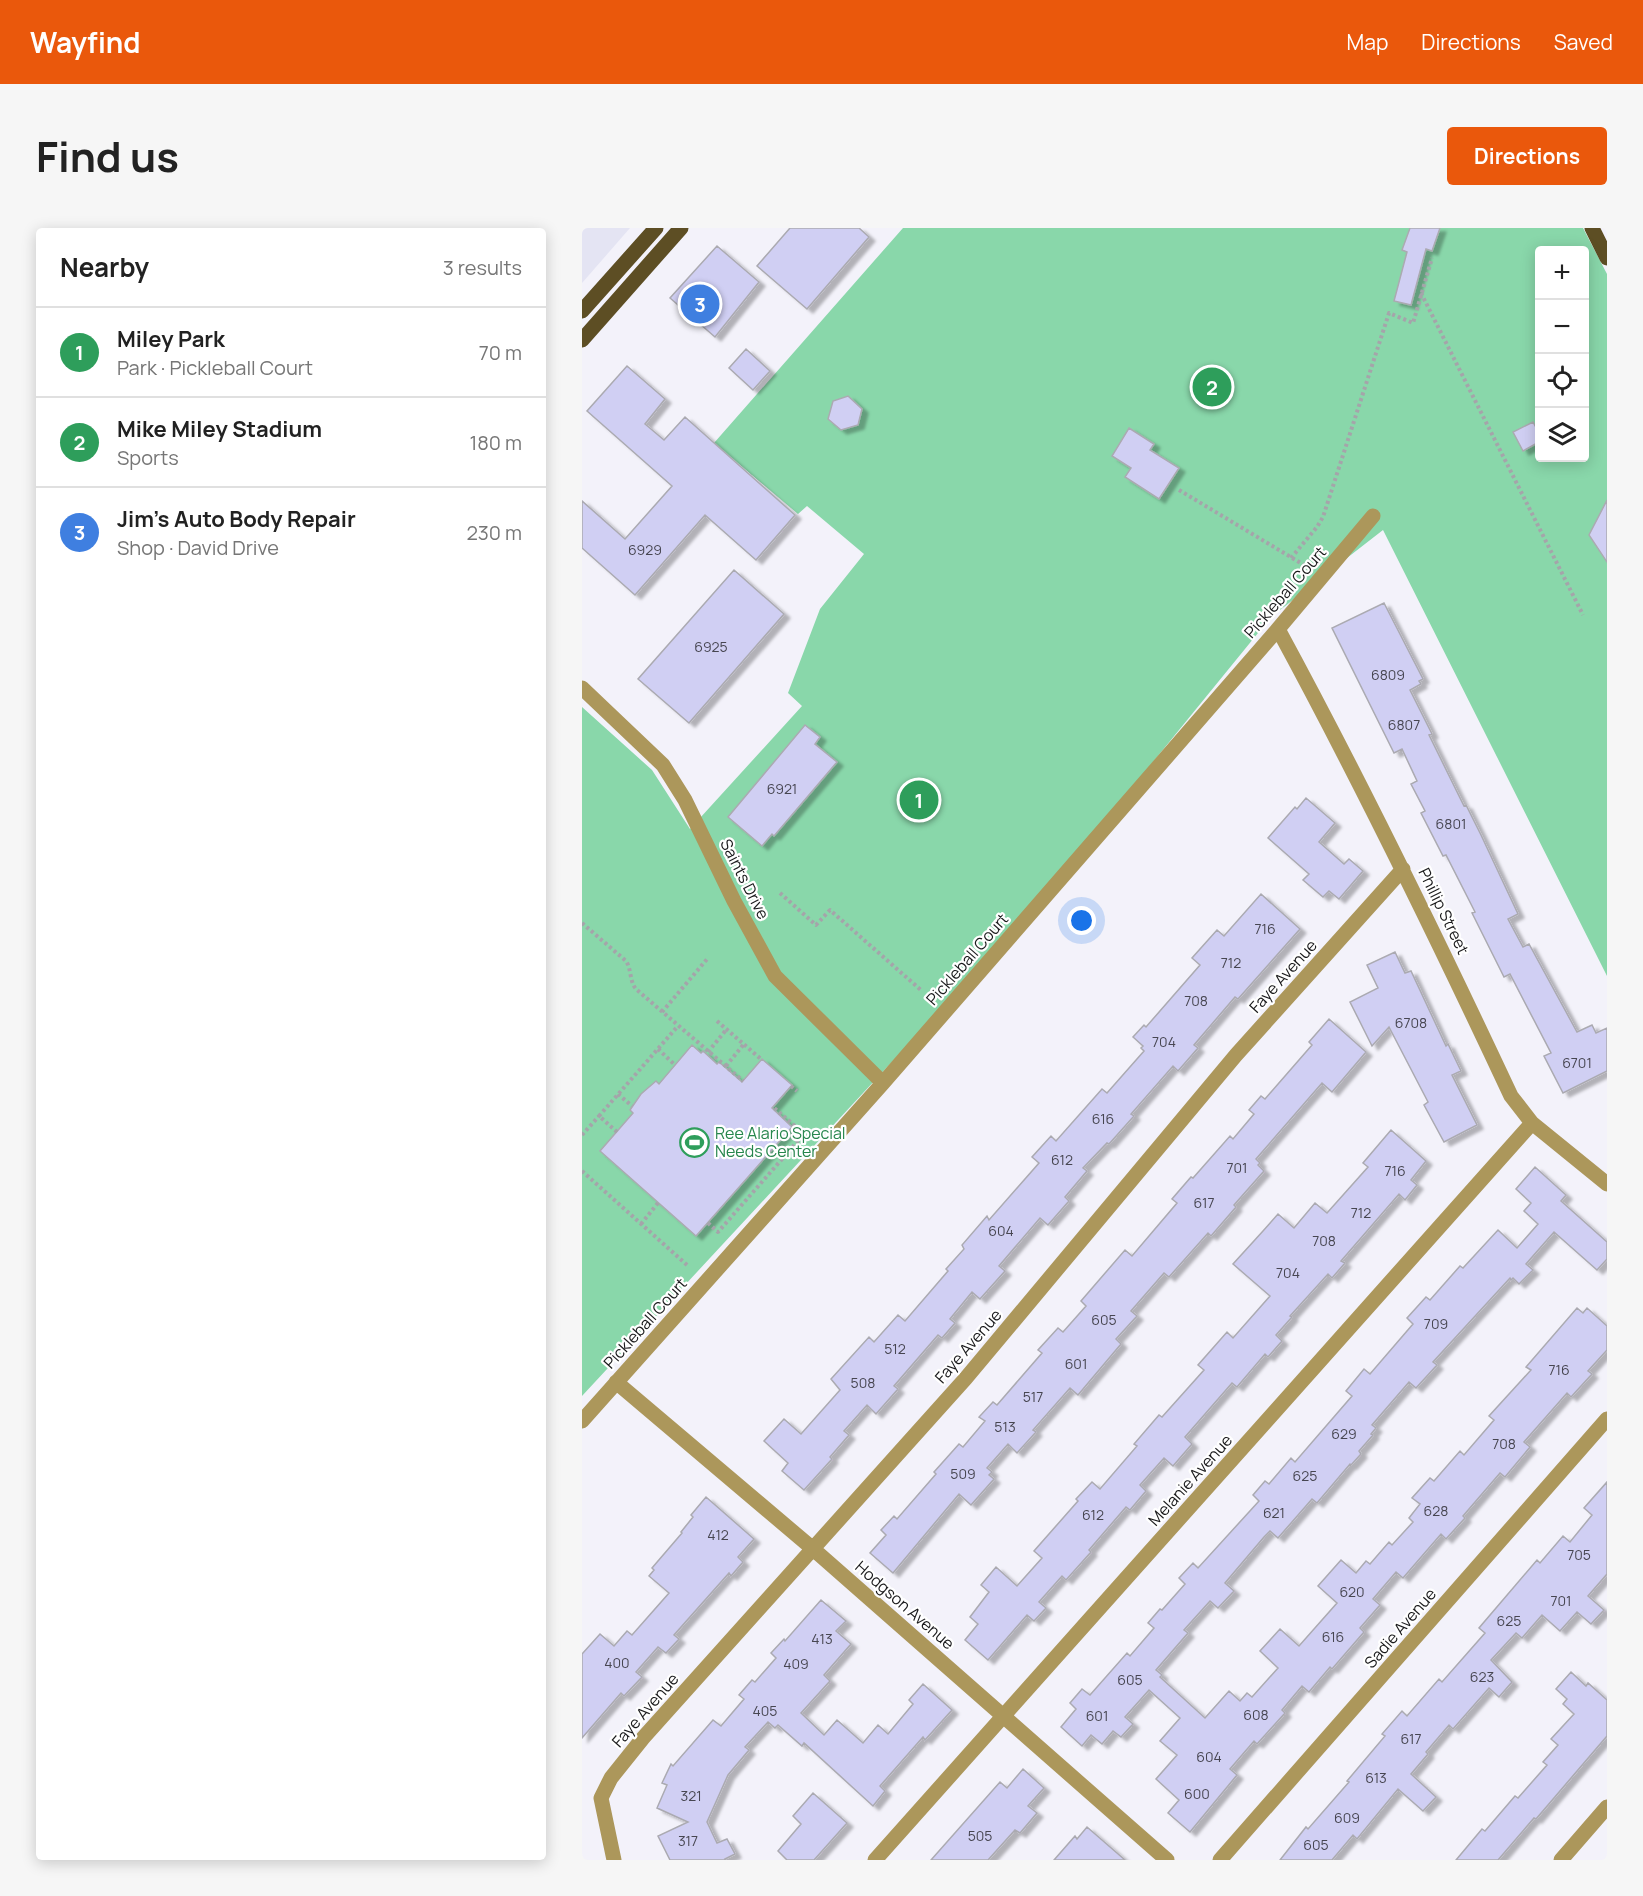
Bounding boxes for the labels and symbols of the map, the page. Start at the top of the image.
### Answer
pin: 3 [680,282,720,326]
pin: 2 [1192,364,1232,410]
house number: 6929 [628,540,662,559]
street label: Pickleball Court [1239,541,1331,643]
house number: 6925 [694,637,728,656]
house number: 6809 [1371,665,1405,684]
house number: 6807 [1388,715,1420,734]
pin: 1 [900,778,938,822]
house number: 6921 [767,779,797,798]
house number: 6801 [1436,814,1466,833]
street label: Saints Drive [715,835,775,923]
street label: Phillip Street [1414,864,1474,958]
your location [1067,906,1096,935]
street label: Pickleball Court [921,908,1013,1010]
house number: 716 [1254,919,1276,938]
street label: Faye Avenue [1244,935,1322,1017]
house number: 712 [1221,953,1241,972]
house number: 708 [1184,991,1208,1010]
house number: 6708 [1395,1013,1427,1032]
house number: 704 [1152,1032,1176,1051]
house number: 6701 [1562,1053,1592,1072]
house number: 616 [1092,1109,1114,1128]
place label: Ree Alario Special Needs Center [715,1122,846,1162]
sports icon: Ree Alario Special Needs Center [678,1126,710,1158]
house number: 612 [1051,1150,1073,1169]
house number: 701 [1226,1158,1248,1177]
house number: 716 [1384,1161,1406,1180]
house number: 617 [1194,1193,1214,1212]
house number: 712 [1351,1203,1371,1222]
house number: 604 [988,1221,1014,1240]
house number: 708 [1312,1231,1336,1250]
house number: 704 [1276,1263,1300,1282]
street label: Pickleball Court [598,1273,692,1373]
street label: Faye Avenue [930,1304,1006,1388]
house number: 605 [1091,1310,1117,1329]
house number: 709 [1424,1314,1448,1333]
house number: 512 [884,1339,906,1358]
house number: 601 [1065,1354,1087,1373]
house number: 716 [1548,1360,1570,1379]
house number: 508 [851,1373,875,1392]
house number: 517 [1023,1387,1043,1406]
house number: 513 [994,1417,1016,1436]
house number: 629 [1331,1424,1357,1443]
street label: Melanie Avenue [1143,1430,1237,1530]
house number: 708 [1492,1434,1516,1453]
house number: 509 [950,1464,976,1483]
house number: 625 [1293,1466,1317,1485]
house number: 628 [1424,1501,1448,1520]
house number: 621 [1263,1503,1285,1522]
house number: 612 [1082,1505,1104,1524]
house number: 412 [707,1525,729,1544]
house number: 705 [1567,1545,1591,1564]
street label: Hodgson Avenue [851,1556,959,1654]
house number: 620 [1339,1582,1365,1601]
street label: Sadie Avenue [1359,1583,1441,1673]
house number: 701 [1550,1591,1572,1610]
house number: 625 [1497,1611,1521,1630]
house number: 616 [1322,1627,1344,1646]
house number: 413 [811,1629,833,1648]
house number: 400 [604,1653,630,1672]
house number: 409 [783,1654,809,1673]
house number: 623 [1470,1667,1494,1686]
street label: Faye Avenue [607,1668,683,1752]
house number: 605 [1117,1670,1143,1689]
house number: 405 [753,1701,777,1720]
house number: 608 [1243,1705,1269,1724]
house number: 601 [1086,1706,1108,1725]
house number: 617 [1401,1729,1421,1748]
house number: 604 [1196,1747,1222,1766]
house number: 613 [1365,1768,1387,1787]
house number: 600 [1184,1784,1210,1803]
house number: 321 [680,1786,702,1805]
house number: 609 [1334,1808,1360,1827]
house number: 505 [968,1826,992,1845]
house number: 317 [678,1831,698,1850]
house number: 605 [1303,1835,1329,1854]

